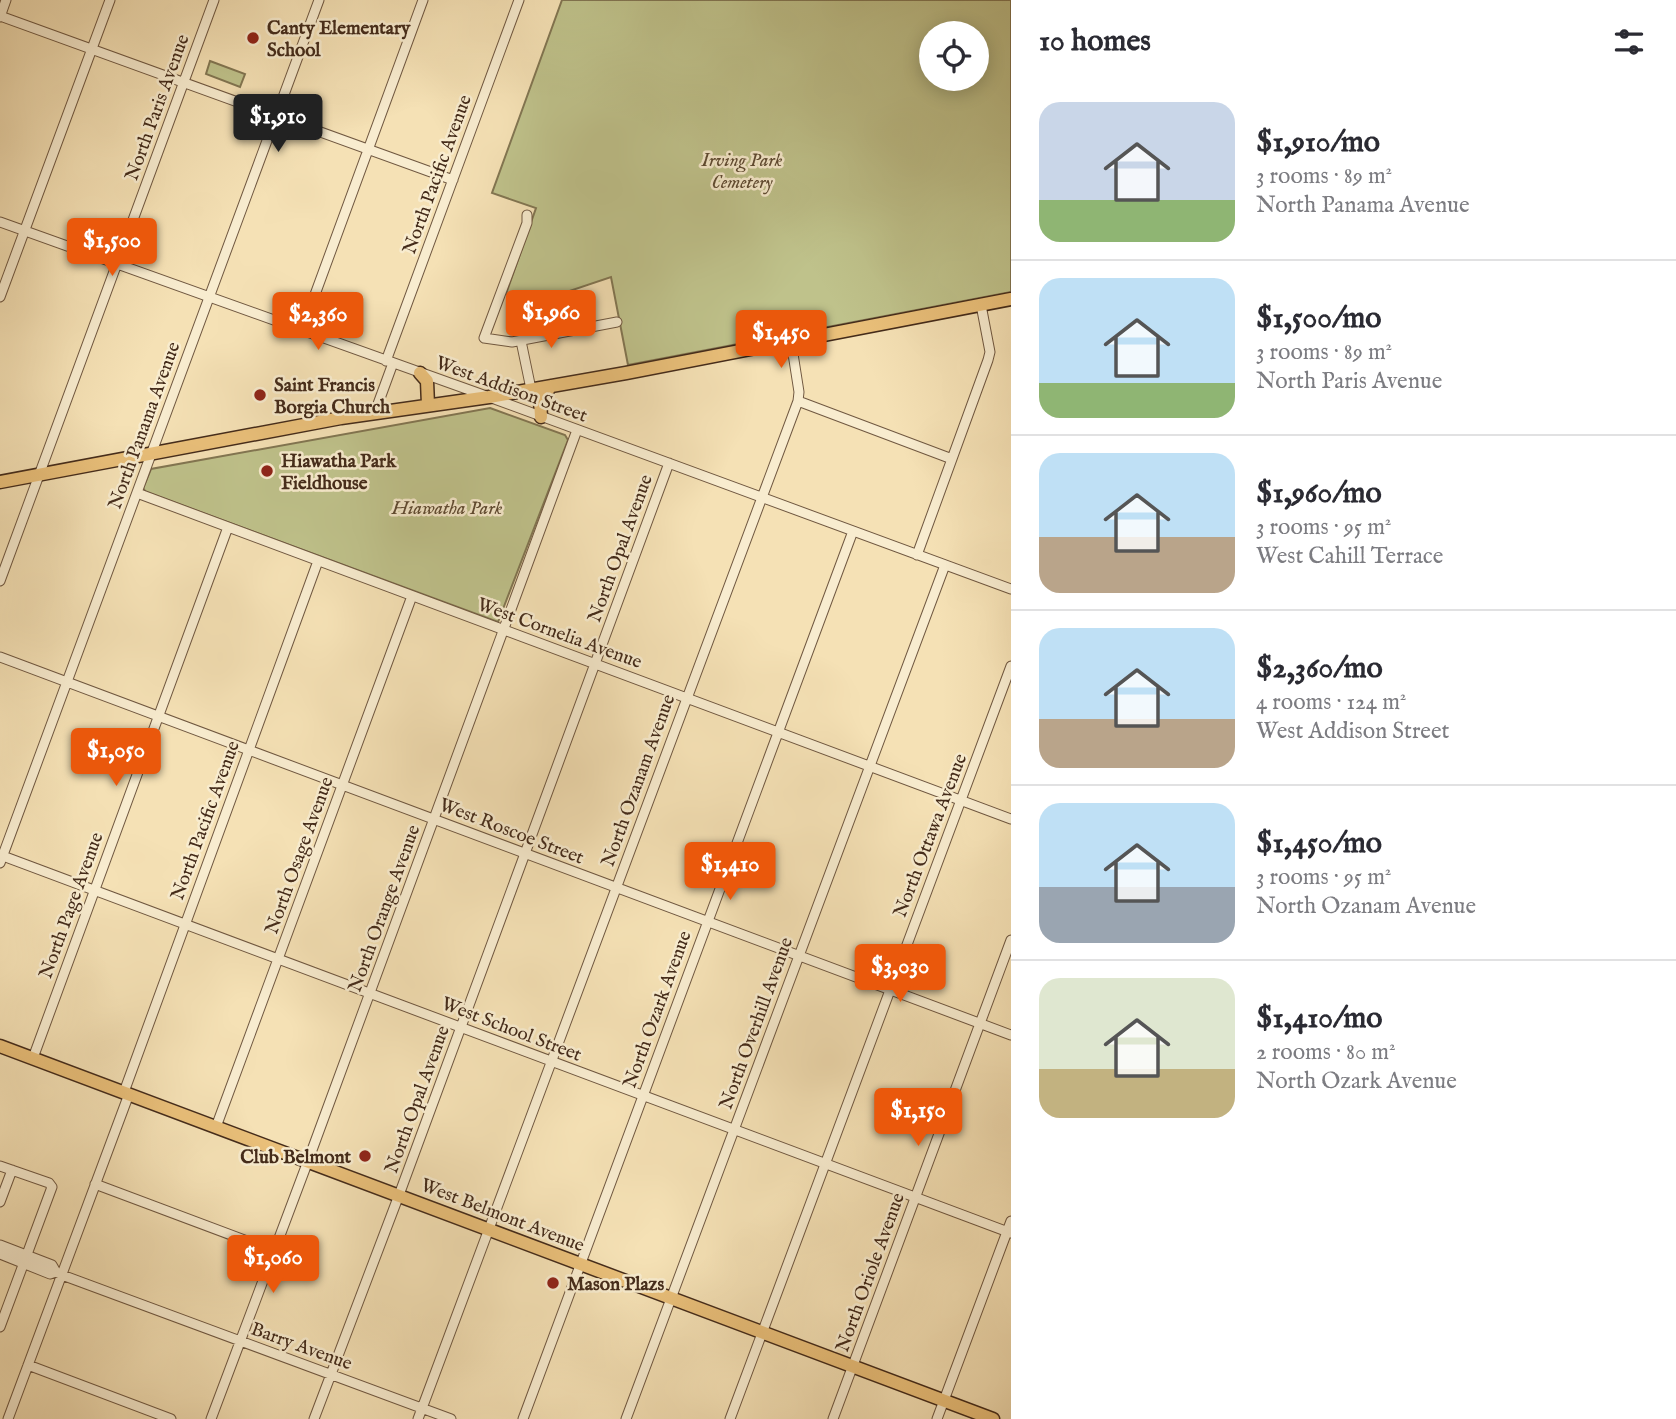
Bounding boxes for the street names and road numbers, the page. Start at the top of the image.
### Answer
street label: North Paris Avenue [120,31,196,184]
street label: North Pacific Avenue [398,92,478,258]
street label: North Panama Avenue [103,338,186,513]
street label: West Addison Street [432,351,591,429]
street label: North Opal Avenue [583,471,659,626]
street label: West Cornelia Avenue [474,593,645,675]
street label: North Ozanam Avenue [597,691,681,870]
street label: North Pacific Avenue [166,738,246,904]
street label: North Ottawa Avenue [889,750,973,921]
street label: North Osage Avenue [260,773,340,938]
street label: West Roscoe Street [436,793,587,871]
street label: North Orange Avenue [343,822,426,996]
street label: North Page Avenue [34,829,110,982]
street label: North Ozark Avenue [618,927,698,1092]
street label: North Overhill Avenue [715,934,799,1113]
street label: West School Street [438,992,585,1068]
street label: North Opal Avenue [380,1022,456,1177]
street label: West Belmont Avenue [417,1174,588,1258]
street label: North Oriole Avenue [831,1190,911,1356]
street label: Barry Avenue [247,1317,356,1376]

